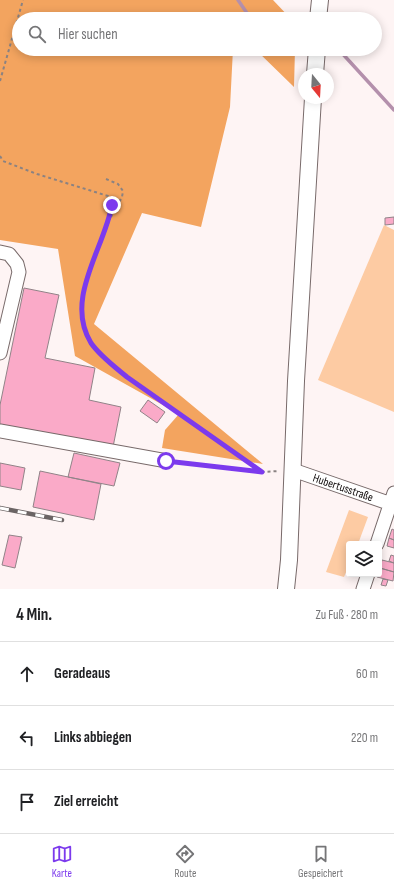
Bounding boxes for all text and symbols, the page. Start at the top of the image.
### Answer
search box [12,12,382,56]
icon: search [26,23,48,45]
text: Hier suchen [58,25,118,44]
north arrow [298,68,334,104]
route end [103,196,121,214]
route start [157,452,175,470]
street label: Hubertusstraße [311,471,375,505]
map controls [346,541,382,577]
button: layers [346,541,382,577]
text: 4 Min. [16,605,52,625]
text: Zu Fuß · 280 m [315,607,378,623]
icon: ahead [16,663,38,685]
text: Geradeaus [54,664,110,683]
text: 60 m [356,666,378,682]
icon: left [16,727,38,749]
text: Links abbiegen [54,728,132,747]
text: 220 m [351,730,378,746]
icon: arrive [16,791,38,813]
text: Ziel erreicht [54,792,118,811]
tab: Karte [51,843,73,880]
tab: Route [174,843,196,880]
tab: Gespeichert [298,843,343,880]

